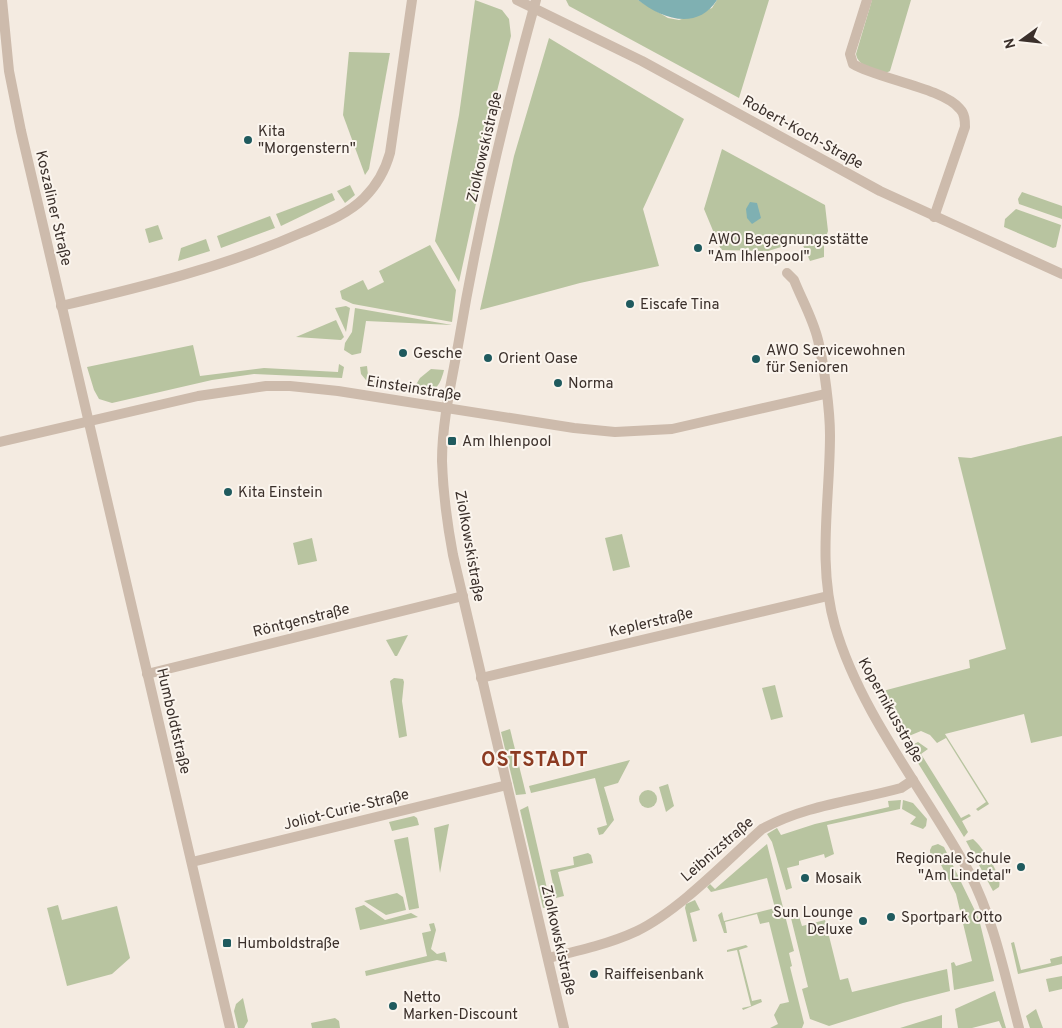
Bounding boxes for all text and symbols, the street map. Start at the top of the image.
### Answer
north arrow [997,15,1047,65]
text: N [1001,36,1020,50]
street label: Ziolkowskistraße [464,90,507,204]
street label: Robert-Koch-Straße [739,92,866,174]
place label: Kita "Morgenstern" [258,123,356,159]
marker: Kita "Morgenstern" [242,134,254,146]
street label: Koszaliner Straße [30,149,75,268]
place label: AWO Begegnungsstätte "Am Ihlenpool" [708,231,869,267]
marker: AWO Begegnungsstätte "Am Ihlenpool" [692,242,704,254]
place label: Eiscafe Tina [640,296,720,315]
marker: Eiscafe Tina [624,298,636,310]
place label: AWO Servicewohnen für Senioren [766,342,905,378]
place label: Gesche [413,345,462,364]
marker: Gesche [397,347,409,359]
place label: Orient Oase [498,350,578,369]
marker: Orient Oase [482,352,494,364]
marker: AWO Servicewohnen für Senioren [750,353,762,365]
street label: Einsteinstraße [365,373,463,406]
place label: Norma [568,375,613,394]
marker: Norma [552,377,564,389]
place label: Am Ihlenpool [462,433,552,452]
marker: Am Ihlenpool [446,435,458,447]
place label: Kita Einstein [238,484,323,503]
marker: Kita Einstein [222,486,234,498]
street label: Ziolkowskistraße [449,489,488,603]
street label: Röntgenstraße [251,600,352,643]
street label: Keplerstraße [607,605,695,642]
street label: Kopernikusstraße [853,655,927,767]
street label: Humboldtstraße [151,666,194,776]
district label: OSTSTADT [481,748,589,774]
street label: Joliot-Curie-Straße [281,786,411,835]
street label: Leibnizstraße [678,813,758,887]
place label: Regionale Schule "Am Lindetal" [895,850,1011,886]
marker: Regionale Schule "Am Lindetal" [1015,861,1027,873]
place label: Mosaik [815,870,862,889]
marker: Mosaik [799,872,811,884]
street label: Ziolkowskistraße [536,883,579,997]
place label: Sun Lounge Deluxe [773,904,853,940]
place label: Sportpark Otto [901,909,1002,928]
marker: Sportpark Otto [885,911,897,923]
marker: Sun Lounge Deluxe [857,915,869,927]
place label: Humboldstraße [237,935,340,954]
marker: Humboldstraße [221,937,233,949]
place label: Raiffeisenbank [604,966,704,985]
marker: Raiffeisenbank [588,968,600,980]
place label: Netto Marken-Discount [403,989,518,1025]
marker: Netto Marken-Discount [387,1000,399,1012]

